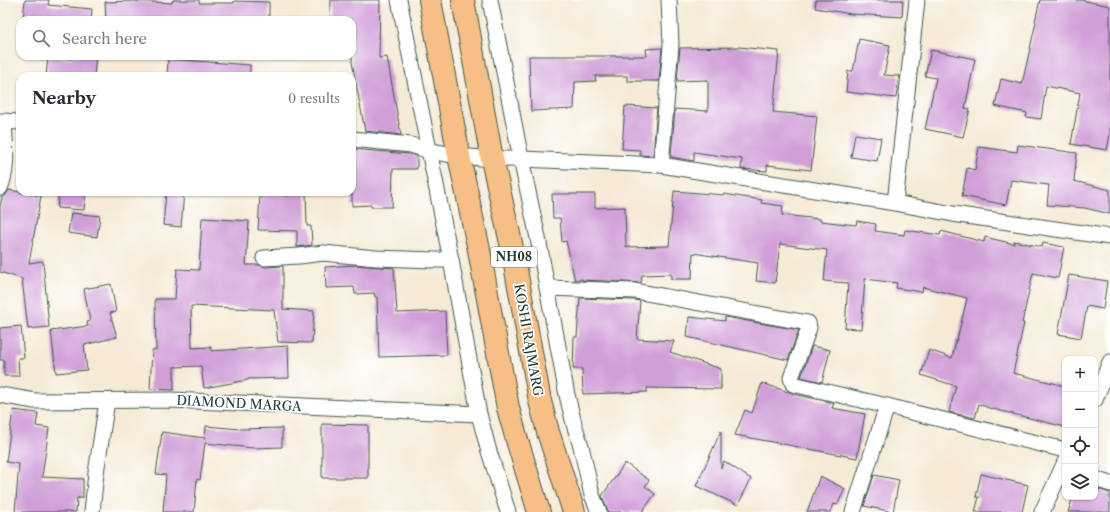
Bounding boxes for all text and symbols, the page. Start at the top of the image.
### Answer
search box [16,16,356,60]
icon: search [30,27,52,49]
text: Search here [62,29,147,48]
text: Nearby [32,88,96,108]
text: 0 results [288,90,340,106]
road number: NH08 [491,247,537,267]
street label: KOSHI RAJMARG [511,283,547,398]
map controls [1062,356,1098,500]
button: + [1062,356,1098,392]
street label: DIAMOND MARGA [176,392,302,414]
button: − [1062,392,1098,428]
button: locate [1062,428,1098,464]
button: layers [1062,464,1098,500]

